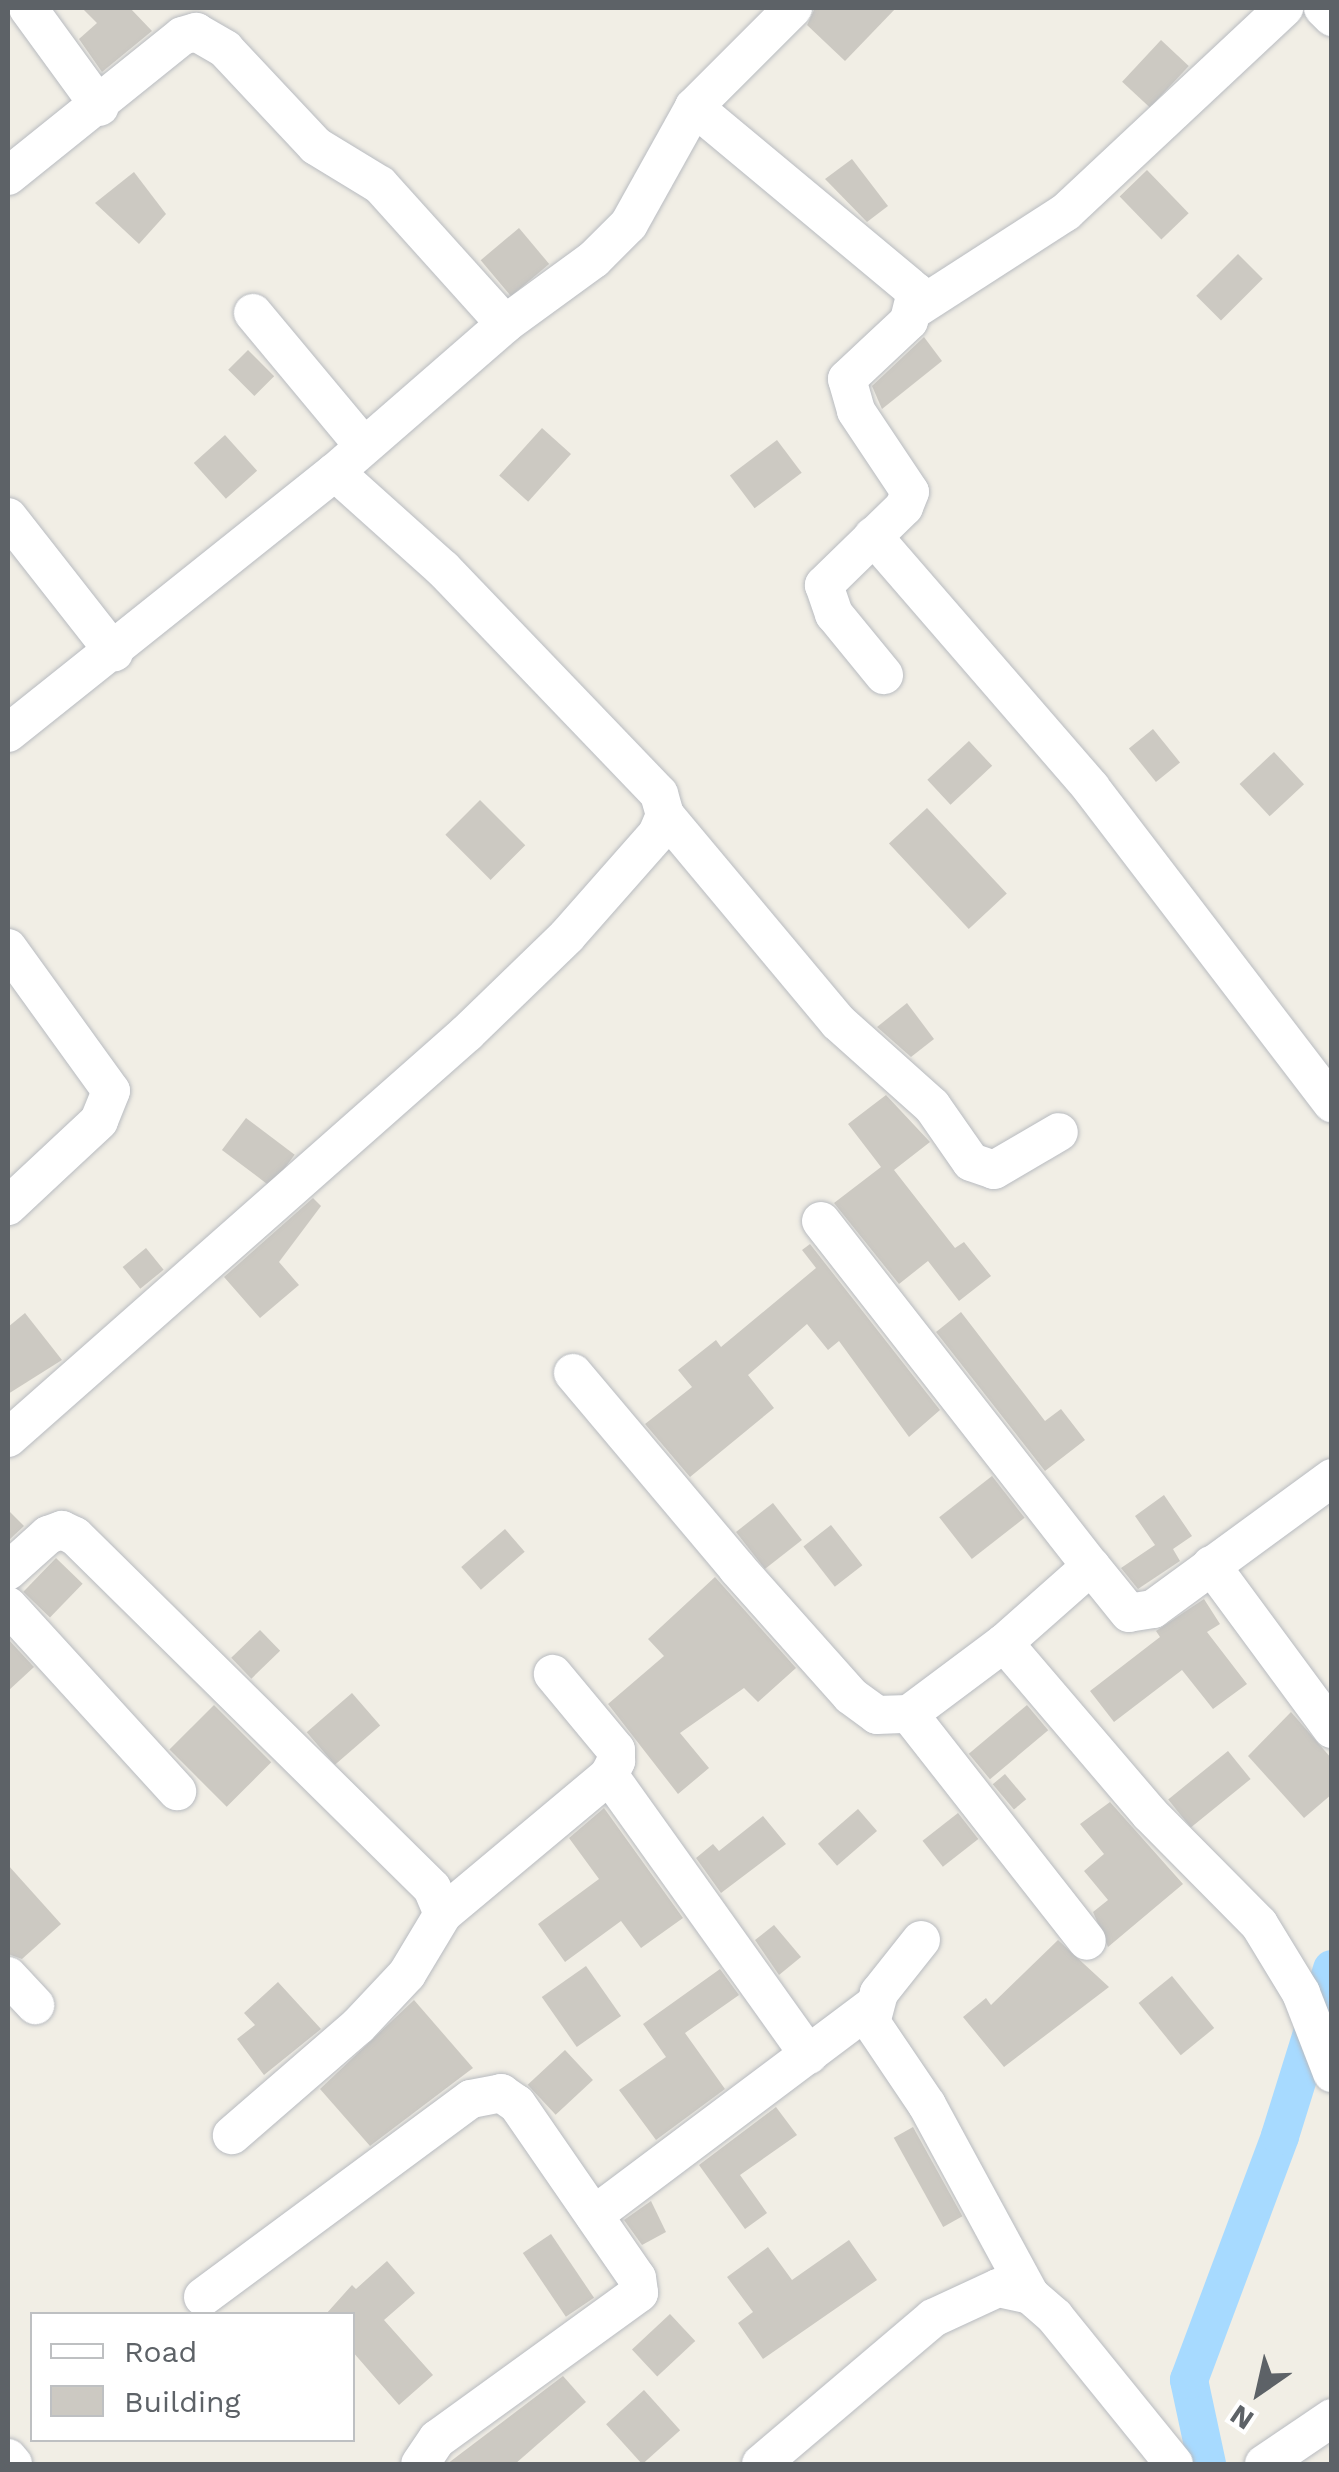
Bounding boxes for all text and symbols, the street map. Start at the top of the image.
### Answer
legend [30,2312,355,2442]
text: Road [124,2334,197,2369]
north arrow [1209,2342,1309,2442]
text: Building [124,2384,241,2419]
text: N [1224,2398,1260,2437]

